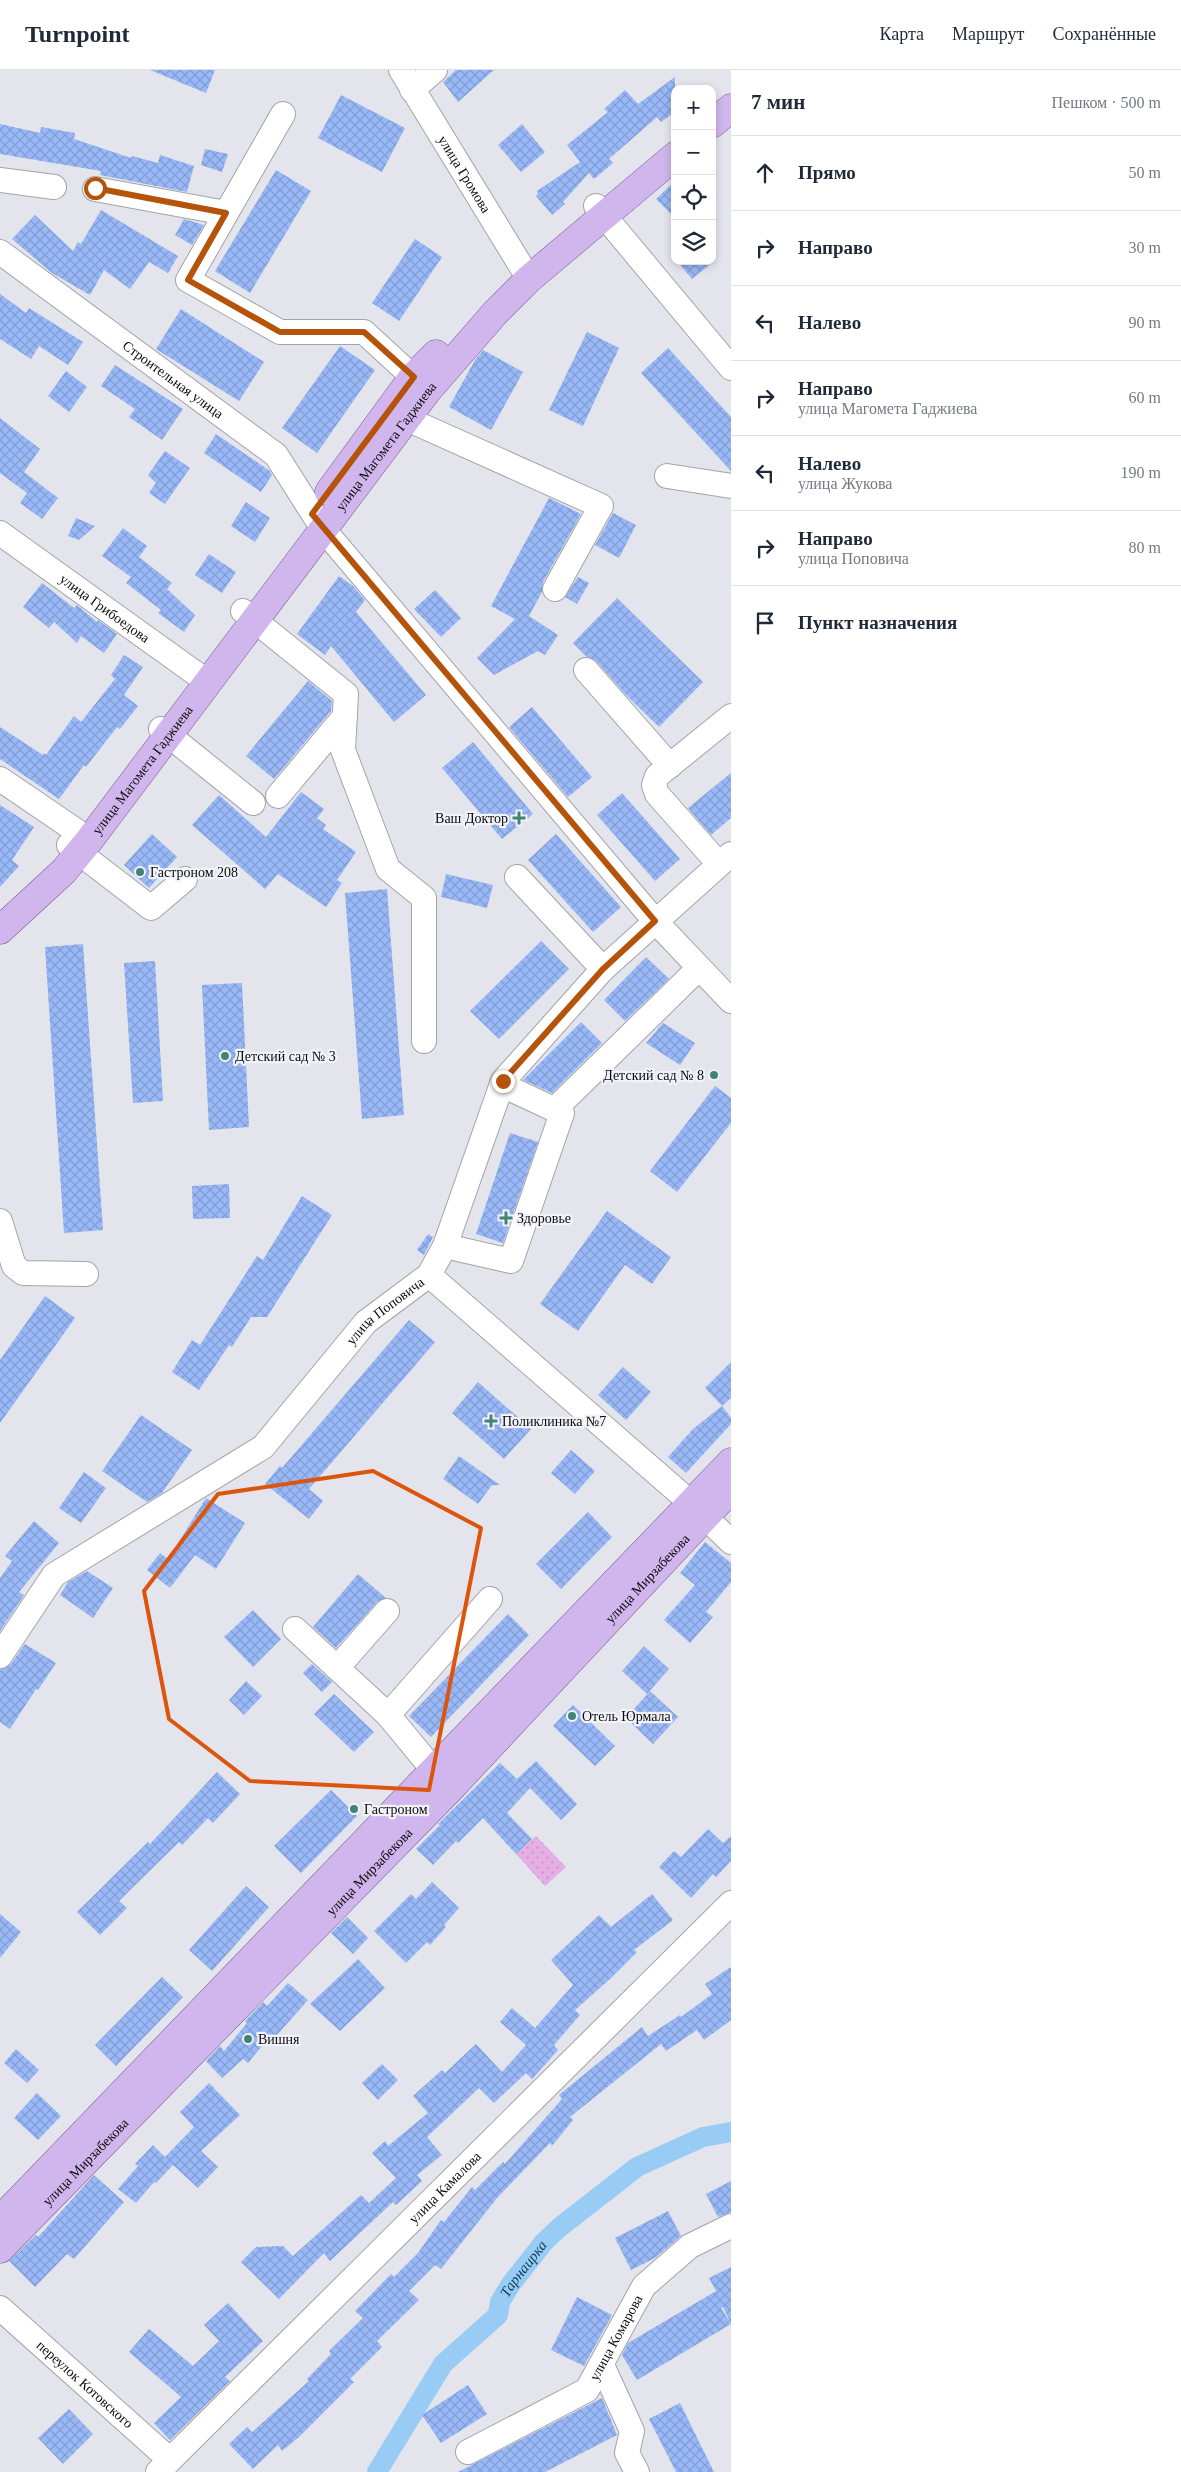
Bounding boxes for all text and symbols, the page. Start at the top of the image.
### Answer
text: Turnpoint [25,21,130,47]
text: Карта [879,24,924,44]
text: Маршрут [952,24,1024,44]
text: Сохранённые [1052,24,1156,44]
map controls [671,85,716,265]
button: + [671,85,716,130]
text: 7 мин [751,90,805,114]
text: Пешком · 500 m [1051,94,1161,111]
button: − [671,130,716,175]
street label: улица Громова [435,133,494,216]
icon: ahead [751,159,779,187]
text: Прямо [798,162,856,183]
text: 50 m [1129,164,1161,181]
button: locate [671,175,716,220]
route start [84,177,107,200]
button: layers [671,220,716,265]
icon: right [751,234,779,262]
text: Направо [798,237,873,258]
text: 30 m [1129,239,1161,256]
icon: left [751,309,779,337]
text: Налево [798,312,861,333]
text: 90 m [1129,314,1161,331]
street label: Строительная улица [120,338,227,422]
text: Направо [798,378,873,399]
street label: улица Магомета Гаджиева [333,379,440,514]
icon: right [751,384,779,412]
text: 60 m [1129,389,1161,406]
text: улица Магомета Гаджиева [798,400,977,417]
text: Налево [798,453,861,474]
icon: left [751,459,779,487]
text: 190 m [1121,464,1161,481]
text: улица Жукова [798,475,892,492]
text: Направо [798,528,873,549]
icon: right [751,534,779,562]
text: 80 m [1129,539,1161,556]
text: улица Поповича [798,550,909,567]
street label: улица Грибоедова [57,571,153,646]
icon: arrive [751,609,779,637]
text: Пункт назначения [798,612,957,633]
street label: улица Магомета Гаджиева [89,702,196,837]
place label: Ваш Доктор [435,811,508,826]
marker: Ваш Доктор [512,811,526,825]
place label: Гастроном 208 [150,865,238,880]
marker: Гастроном 208 [134,866,146,878]
place label: Детский сад № 3 [235,1049,336,1064]
marker: Детский сад № 3 [219,1050,231,1062]
place label: Детский сад № 8 [603,1068,704,1083]
marker: Детский сад № 8 [708,1069,720,1081]
route end [492,1070,515,1093]
marker: Здоровье [499,1211,513,1225]
place label: Здоровье [517,1211,571,1226]
street label: улица Поповича [343,1274,428,1348]
marker: Поликлиника №7 [484,1414,498,1428]
place label: Поликлиника №7 [502,1414,606,1429]
street label: улица Мирзабекова [602,1531,693,1626]
place label: Отель Юрмала [582,1709,672,1724]
marker: Отель Юрмала [566,1710,578,1722]
place label: Гастроном [364,1802,428,1817]
marker: Гастроном [348,1803,360,1815]
street label: улица Мирзабекова [324,1825,416,1919]
place label: Вишня [258,2032,300,2047]
marker: Вишня [242,2033,254,2045]
street label: улица Мирзабекова [40,2115,132,2209]
street label: улица Камалова [406,2148,485,2227]
water label: Тарнаирка [497,2237,550,2300]
street label: улица Комарова [587,2292,646,2383]
street label: переулок Котовского [33,2337,136,2431]

